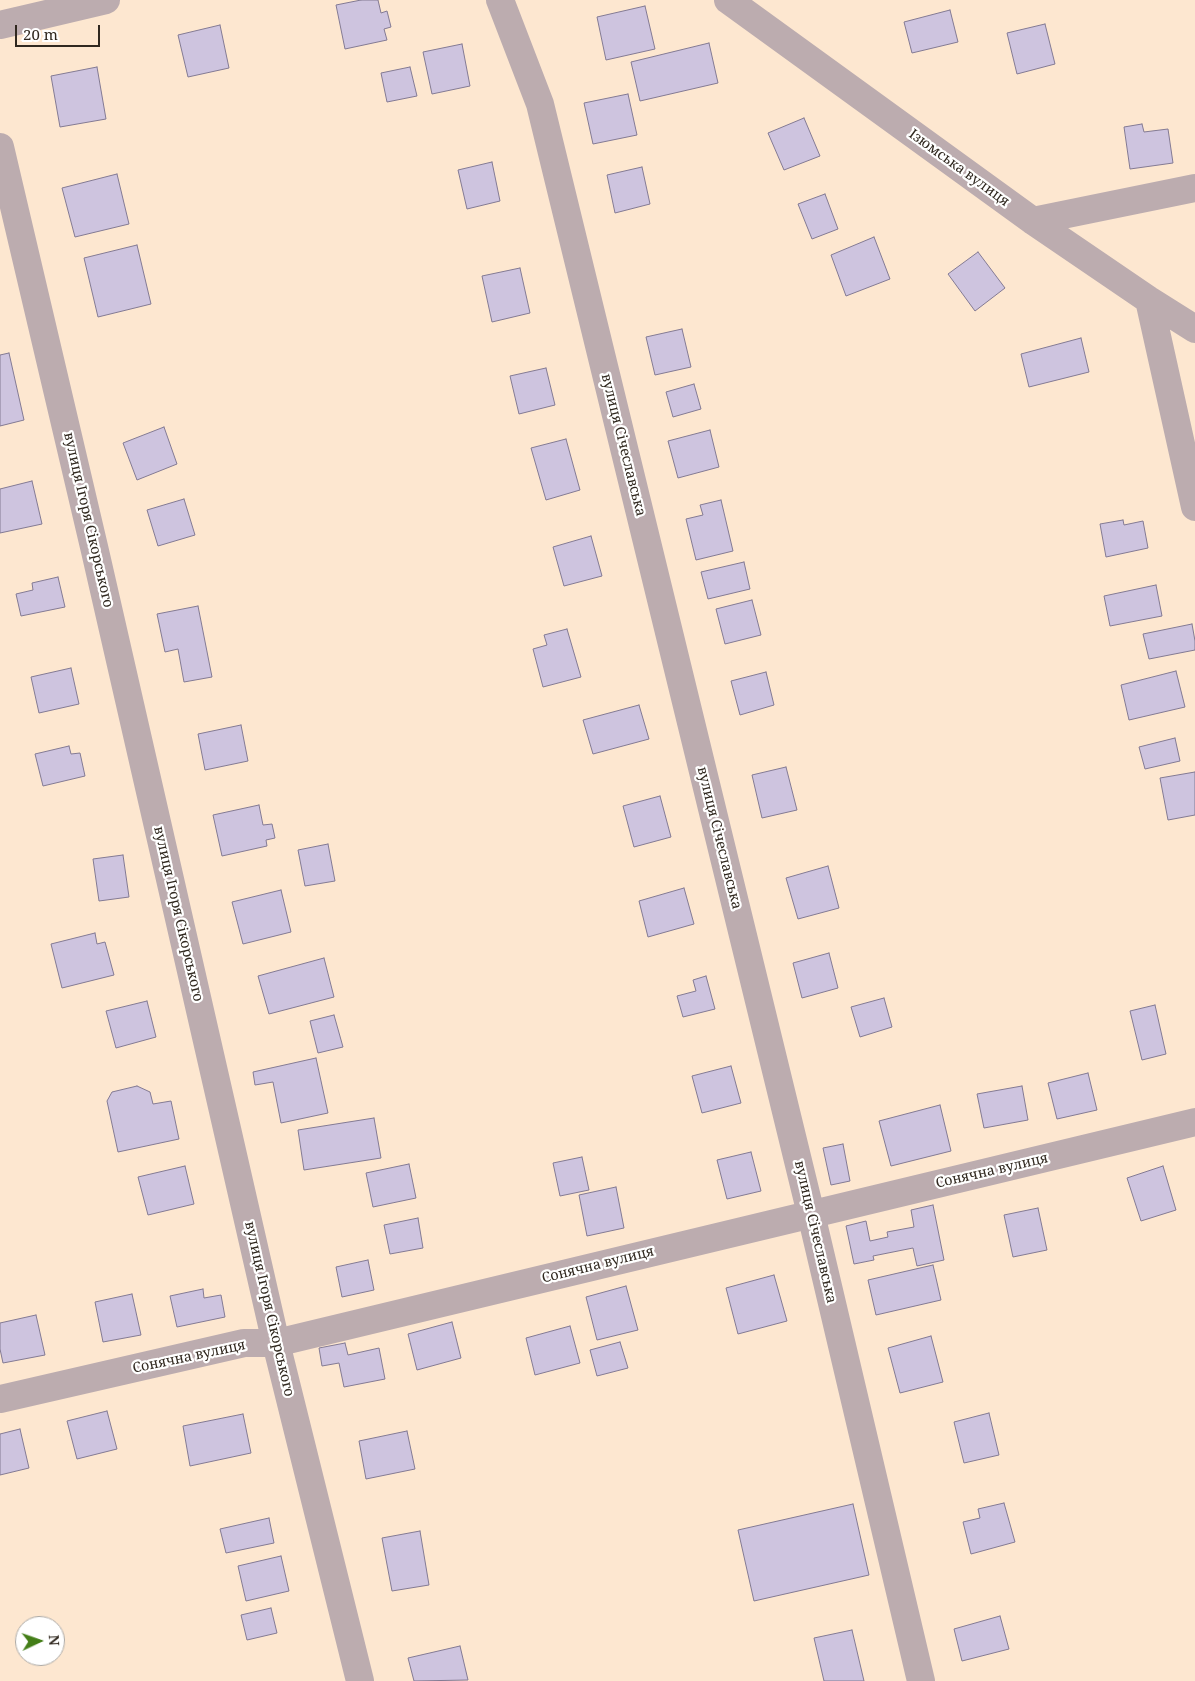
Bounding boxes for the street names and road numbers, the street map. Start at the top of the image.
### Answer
street label: Ізюмська вулиця [905,126,1013,210]
street label: вулиця Січеславська [597,372,649,518]
street label: вулиця Ігоря Сікорського [60,431,116,609]
street label: вулиця Січеславська [693,765,745,911]
street label: вулиця Ігоря Сікорського [150,825,206,1003]
street label: Сонячна вулиця [934,1150,1050,1192]
street label: вулиця Січеславська [790,1159,840,1305]
street label: вулиця Ігоря Сікорського [241,1220,297,1398]
street label: Сонячна вулиця [540,1243,656,1287]
street label: Сонячна вулиця [131,1337,247,1377]

